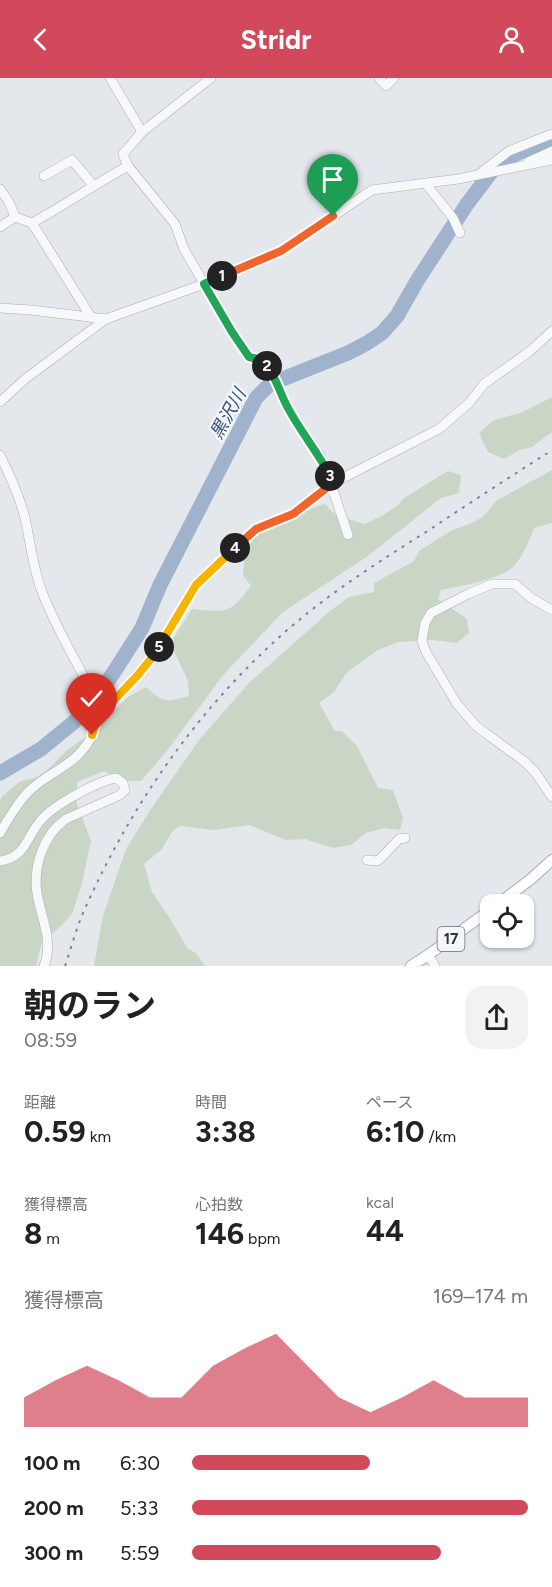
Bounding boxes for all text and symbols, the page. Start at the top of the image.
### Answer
icon: back [24,23,57,56]
text: Stridr [241,23,311,56]
icon: person [495,23,528,56]
pin [307,154,358,216]
icon: arrive [316,163,349,196]
pin: 1 [207,261,237,291]
text: 1 [219,266,225,285]
pin: 2 [252,351,282,381]
text: 2 [262,356,272,375]
water label: 黒沢川 [205,383,252,443]
pin: 3 [315,461,345,491]
text: 3 [326,466,334,485]
pin: 4 [220,533,250,563]
text: 4 [230,538,240,557]
pin: 5 [144,632,174,662]
text: 5 [154,637,164,656]
pin [66,673,117,735]
icon: check [75,682,108,715]
map controls [480,894,534,948]
button: locate [480,894,534,948]
road number: 17 [438,927,464,951]
text: 朝のラン [24,986,156,1025]
button: share [465,986,528,1049]
text: 08:59 [24,1028,77,1052]
text: 距離 [24,1093,56,1112]
text: 時間 [195,1093,227,1112]
text: ペース [366,1093,413,1112]
text: 0.59 [24,1113,86,1150]
text: 3:38 [195,1113,256,1150]
text: 6:10 [366,1113,425,1150]
text: km [86,1127,111,1146]
text: /km [425,1127,456,1146]
text: kcal [366,1193,394,1212]
text: 獲得標高 [24,1195,88,1214]
text: 心拍数 [195,1195,243,1214]
text: 44 [366,1212,404,1249]
text: 8 [24,1215,42,1252]
text: 146 [195,1215,244,1252]
text: m [42,1229,60,1248]
text: bpm [244,1229,280,1248]
text: 169–174 m [433,1284,528,1308]
text: 獲得標高 [24,1288,104,1312]
text: 100 m [24,1451,81,1475]
text: 6:30 [120,1451,160,1475]
text: 200 m [24,1496,84,1520]
text: 5:33 [120,1496,158,1520]
text: 300 m [24,1541,83,1565]
text: 5:59 [120,1541,159,1565]

